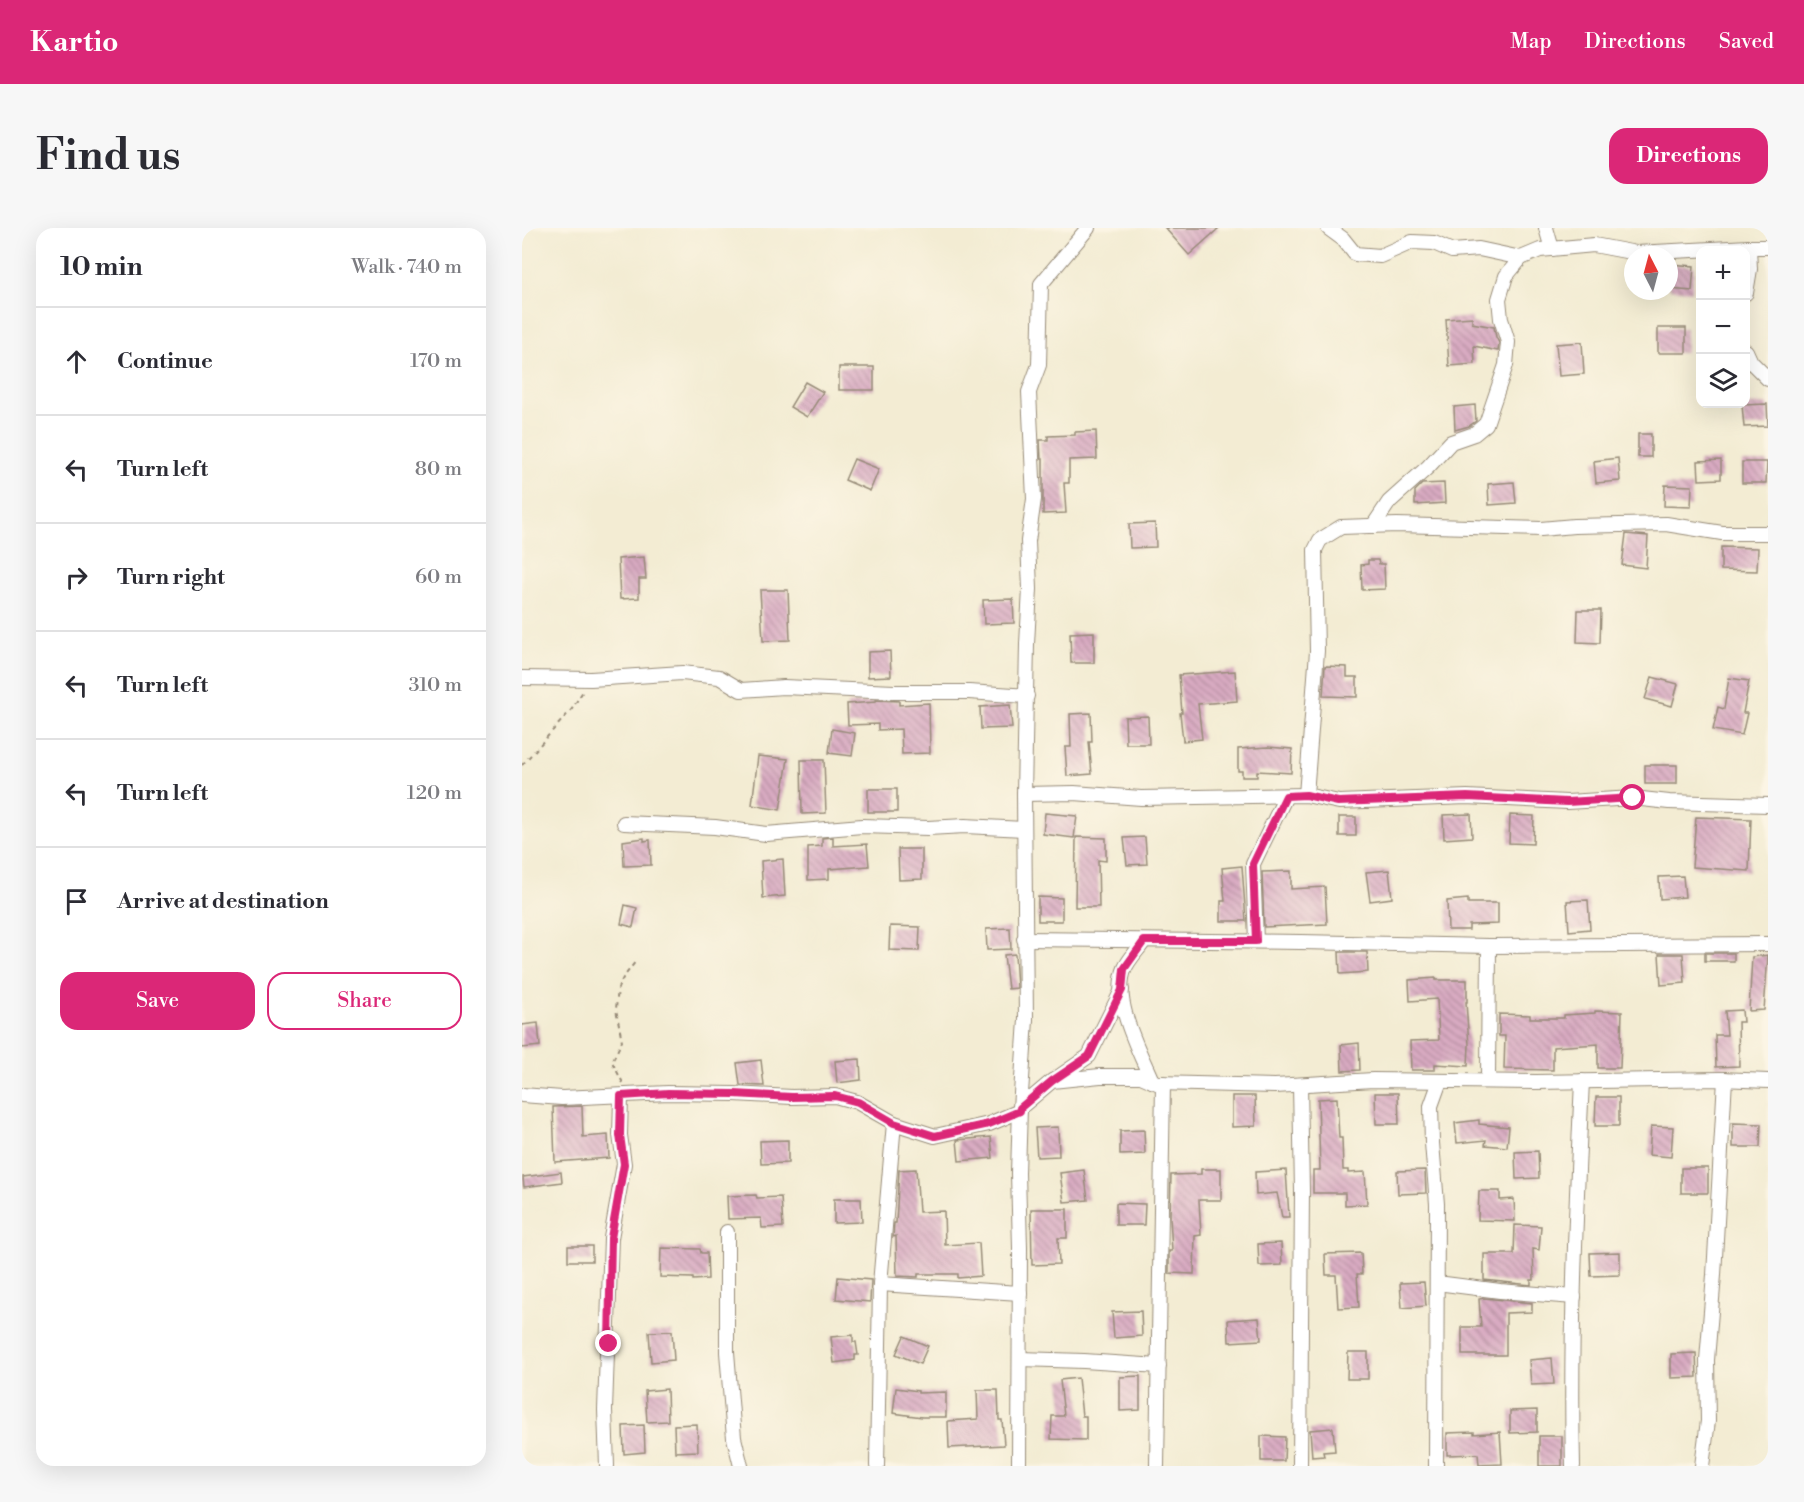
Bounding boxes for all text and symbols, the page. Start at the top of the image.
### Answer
text: Kartio [30,25,119,60]
text: Map [1510,29,1552,55]
text: Directions [1585,29,1686,55]
text: Saved [1719,29,1774,55]
button: Directions [1609,128,1768,184]
text: Find us [36,130,180,183]
north arrow [1624,246,1678,300]
map controls [1696,246,1750,408]
button: + [1696,246,1750,300]
text: 10 min [60,251,143,283]
text: Walk · 740 m [351,255,462,280]
button: − [1696,300,1750,354]
icon: ahead [60,345,93,378]
text: Continue [117,348,213,375]
text: 170 m [410,349,462,374]
button: layers [1696,354,1750,408]
icon: left [60,453,93,486]
text: Turn left [117,456,208,483]
text: 80 m [415,457,462,482]
icon: right [60,561,93,594]
text: Turn right [117,564,225,591]
text: 60 m [415,565,462,590]
icon: left [60,669,93,702]
text: Turn left [117,672,208,699]
text: 310 m [409,673,462,698]
icon: left [60,777,93,810]
text: Turn left [117,780,208,807]
text: 120 m [407,781,462,806]
route start [1619,784,1645,810]
icon: arrive [60,885,93,918]
text: Arrive at destination [117,888,329,915]
button: Save [60,972,255,1030]
button: Share [267,972,462,1030]
route end [595,1330,621,1356]

